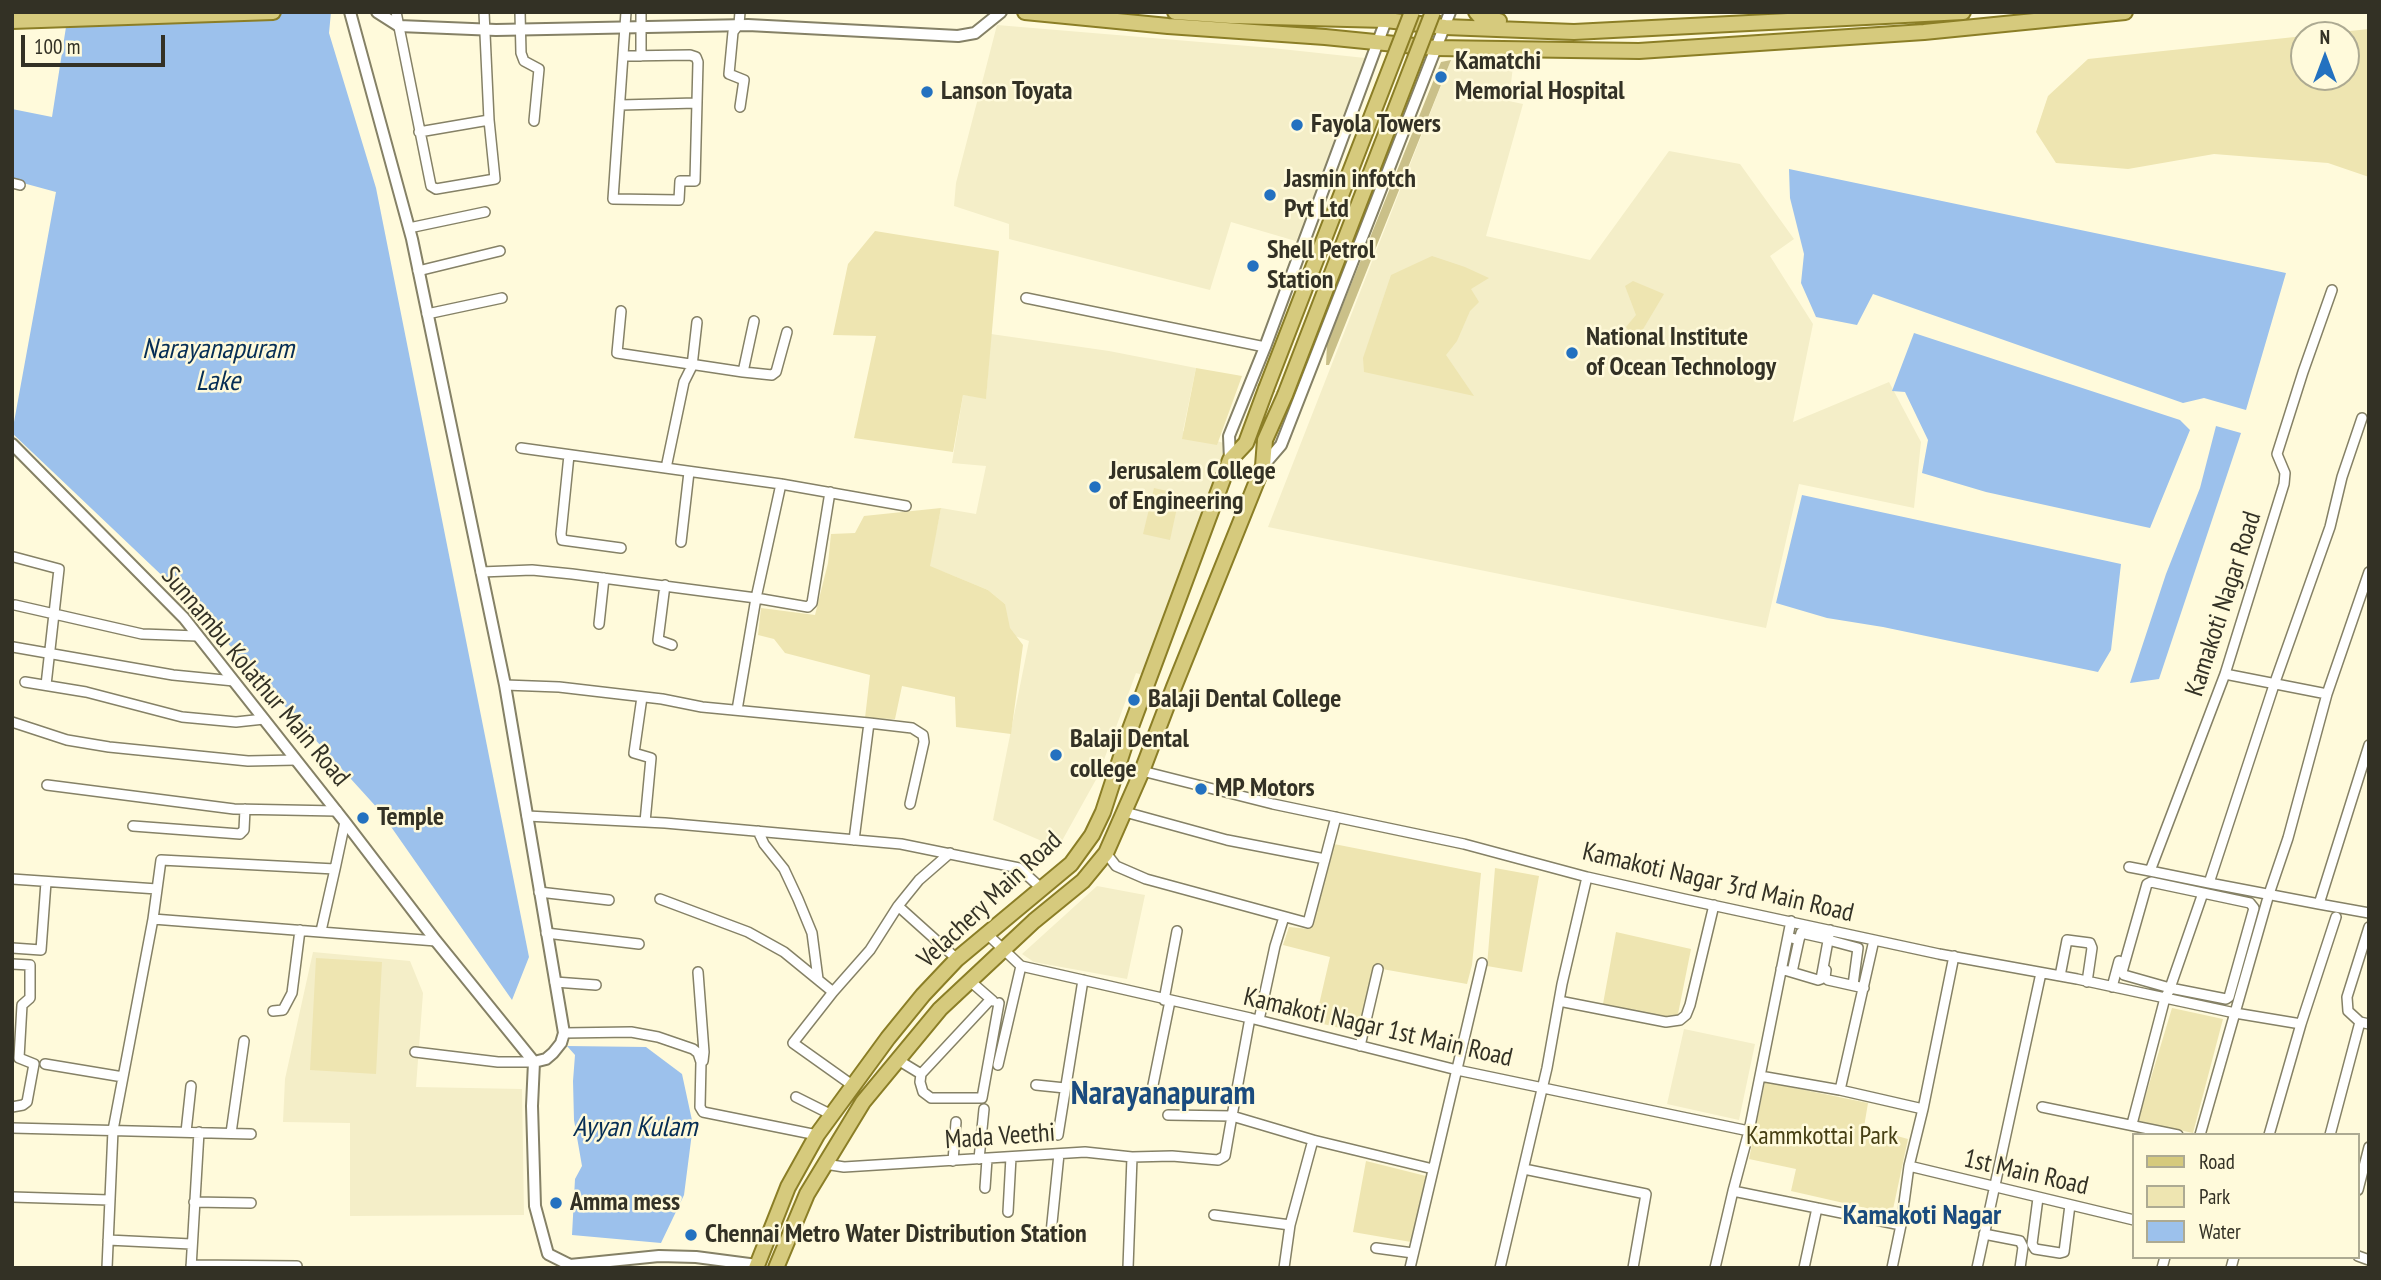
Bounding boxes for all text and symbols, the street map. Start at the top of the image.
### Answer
scale bar [24,21,168,65]
north arrow [2290,21,2360,91]
text: N [2320,25,2330,49]
text: 100 m [34,33,80,60]
place label: Kamatchi Memorial Hospital [1455,46,1625,108]
marker: Kamatchi Memorial Hospital [1433,69,1449,85]
place label: Lanson Toyata [941,76,1072,108]
marker: Lanson Toyata [919,84,935,100]
place label: Fayola Towers [1311,109,1441,141]
marker: Fayola Towers [1289,117,1305,133]
place label: Jasmin infotch Pvt Ltd [1284,164,1416,226]
marker: Jasmin infotch Pvt Ltd [1262,187,1278,203]
place label: Shell Petrol Station [1267,235,1375,296]
marker: Shell Petrol Station [1245,258,1261,274]
place label: National Institute of Ocean Technology [1586,322,1776,384]
water label: Narayanapuram Lake [142,333,294,399]
marker: National Institute of Ocean Technology [1564,345,1580,361]
place label: Jerusalem College of Engineering [1109,456,1276,518]
marker: Jerusalem College of Engineering [1087,479,1103,495]
street label: Kamakoti Nagar Road [2179,508,2269,700]
street label: Sunnambu Kolathur Main Road [154,561,356,793]
place label: Balaji Dental College [1148,684,1341,716]
marker: Balaji Dental College [1126,692,1142,708]
place label: Balaji Dental college [1070,724,1189,786]
marker: Balaji Dental college [1048,747,1064,763]
place label: MP Motors [1215,773,1315,805]
marker: MP Motors [1193,781,1209,797]
place label: Temple [377,802,444,834]
marker: Temple [355,810,371,826]
street label: Velachery Main Road [911,825,1069,975]
street label: Kamakoti Nagar 3rd Main Road [1579,837,1857,929]
street label: Kamakoti Nagar 1st Main Road [1240,982,1516,1074]
district label: Narayanapuram [1071,1075,1255,1115]
water label: Ayyan Kulam [573,1111,697,1145]
street label: Mada Veethi [944,1118,1056,1156]
park label: Kammkottai Park [1746,1121,1898,1153]
legend [2132,1133,2360,1259]
street label: 1st Main Road [1961,1144,2091,1202]
text: Road [2199,1148,2235,1175]
text: Park [2199,1183,2230,1210]
place label: Amma mess [570,1187,680,1219]
marker: Amma mess [548,1195,564,1211]
district label: Kamakoti Nagar [1843,1199,2001,1233]
text: Water [2199,1218,2241,1245]
place label: Chennai Metro Water Distribution Station [705,1219,1087,1251]
marker: Chennai Metro Water Distribution Station [683,1227,699,1243]

